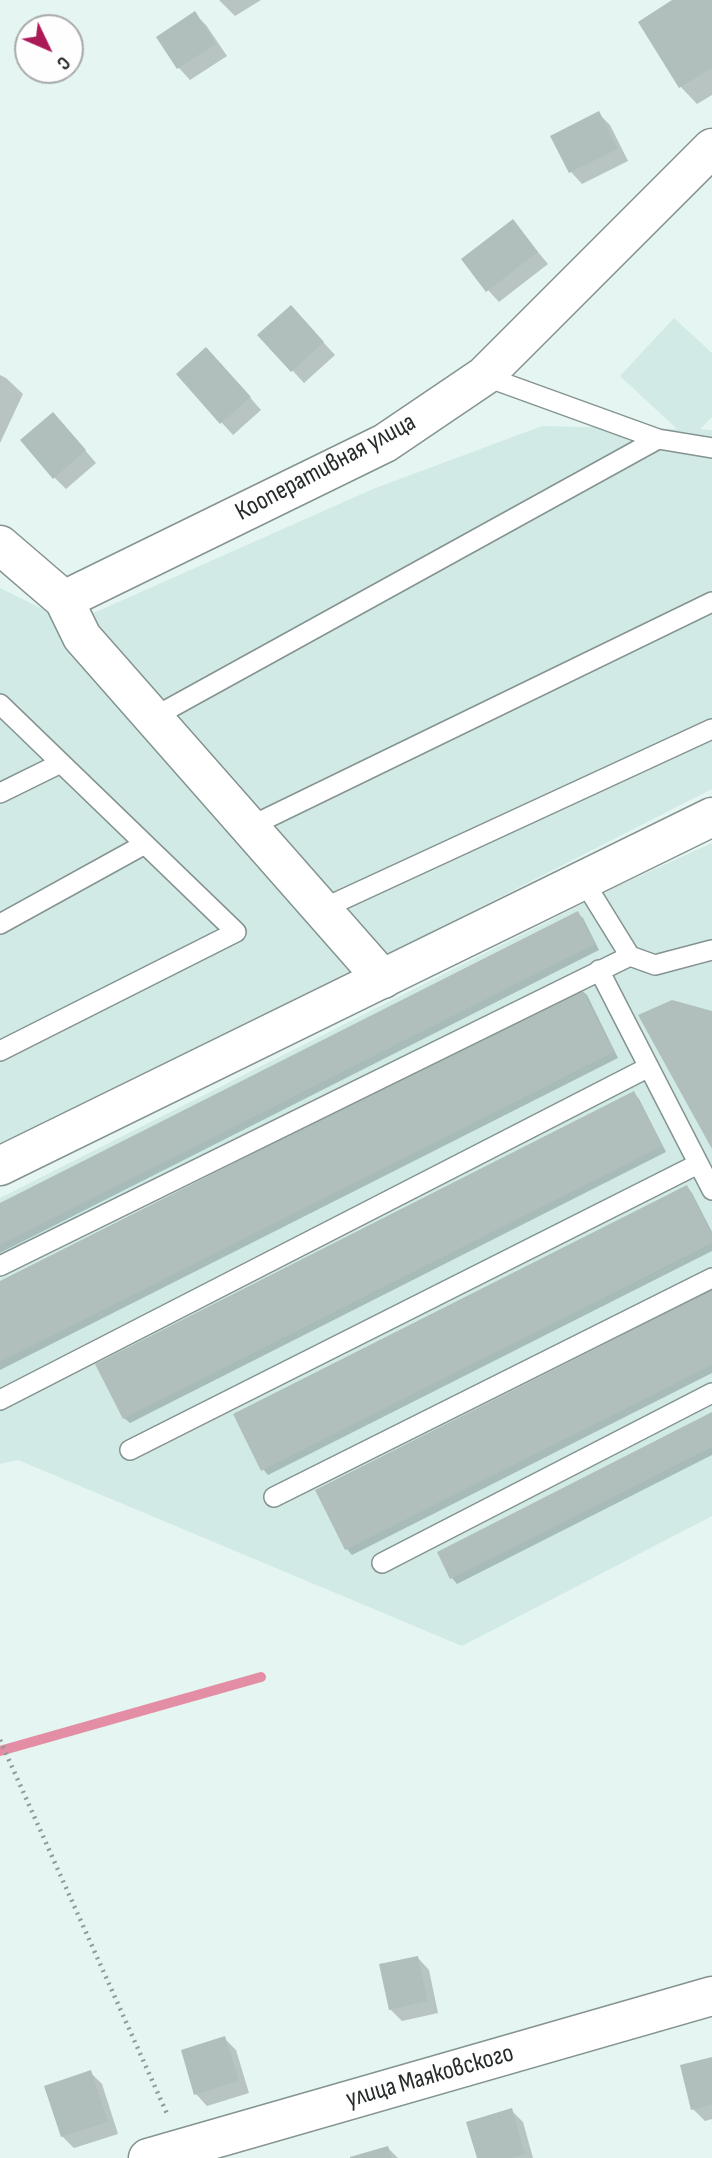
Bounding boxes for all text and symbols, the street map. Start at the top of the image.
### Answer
north arrow [14,14,84,84]
text: С [51,51,75,74]
street label: Кооперативная улица [231,407,421,529]
street label: улица Маяковского [343,2038,517,2116]

